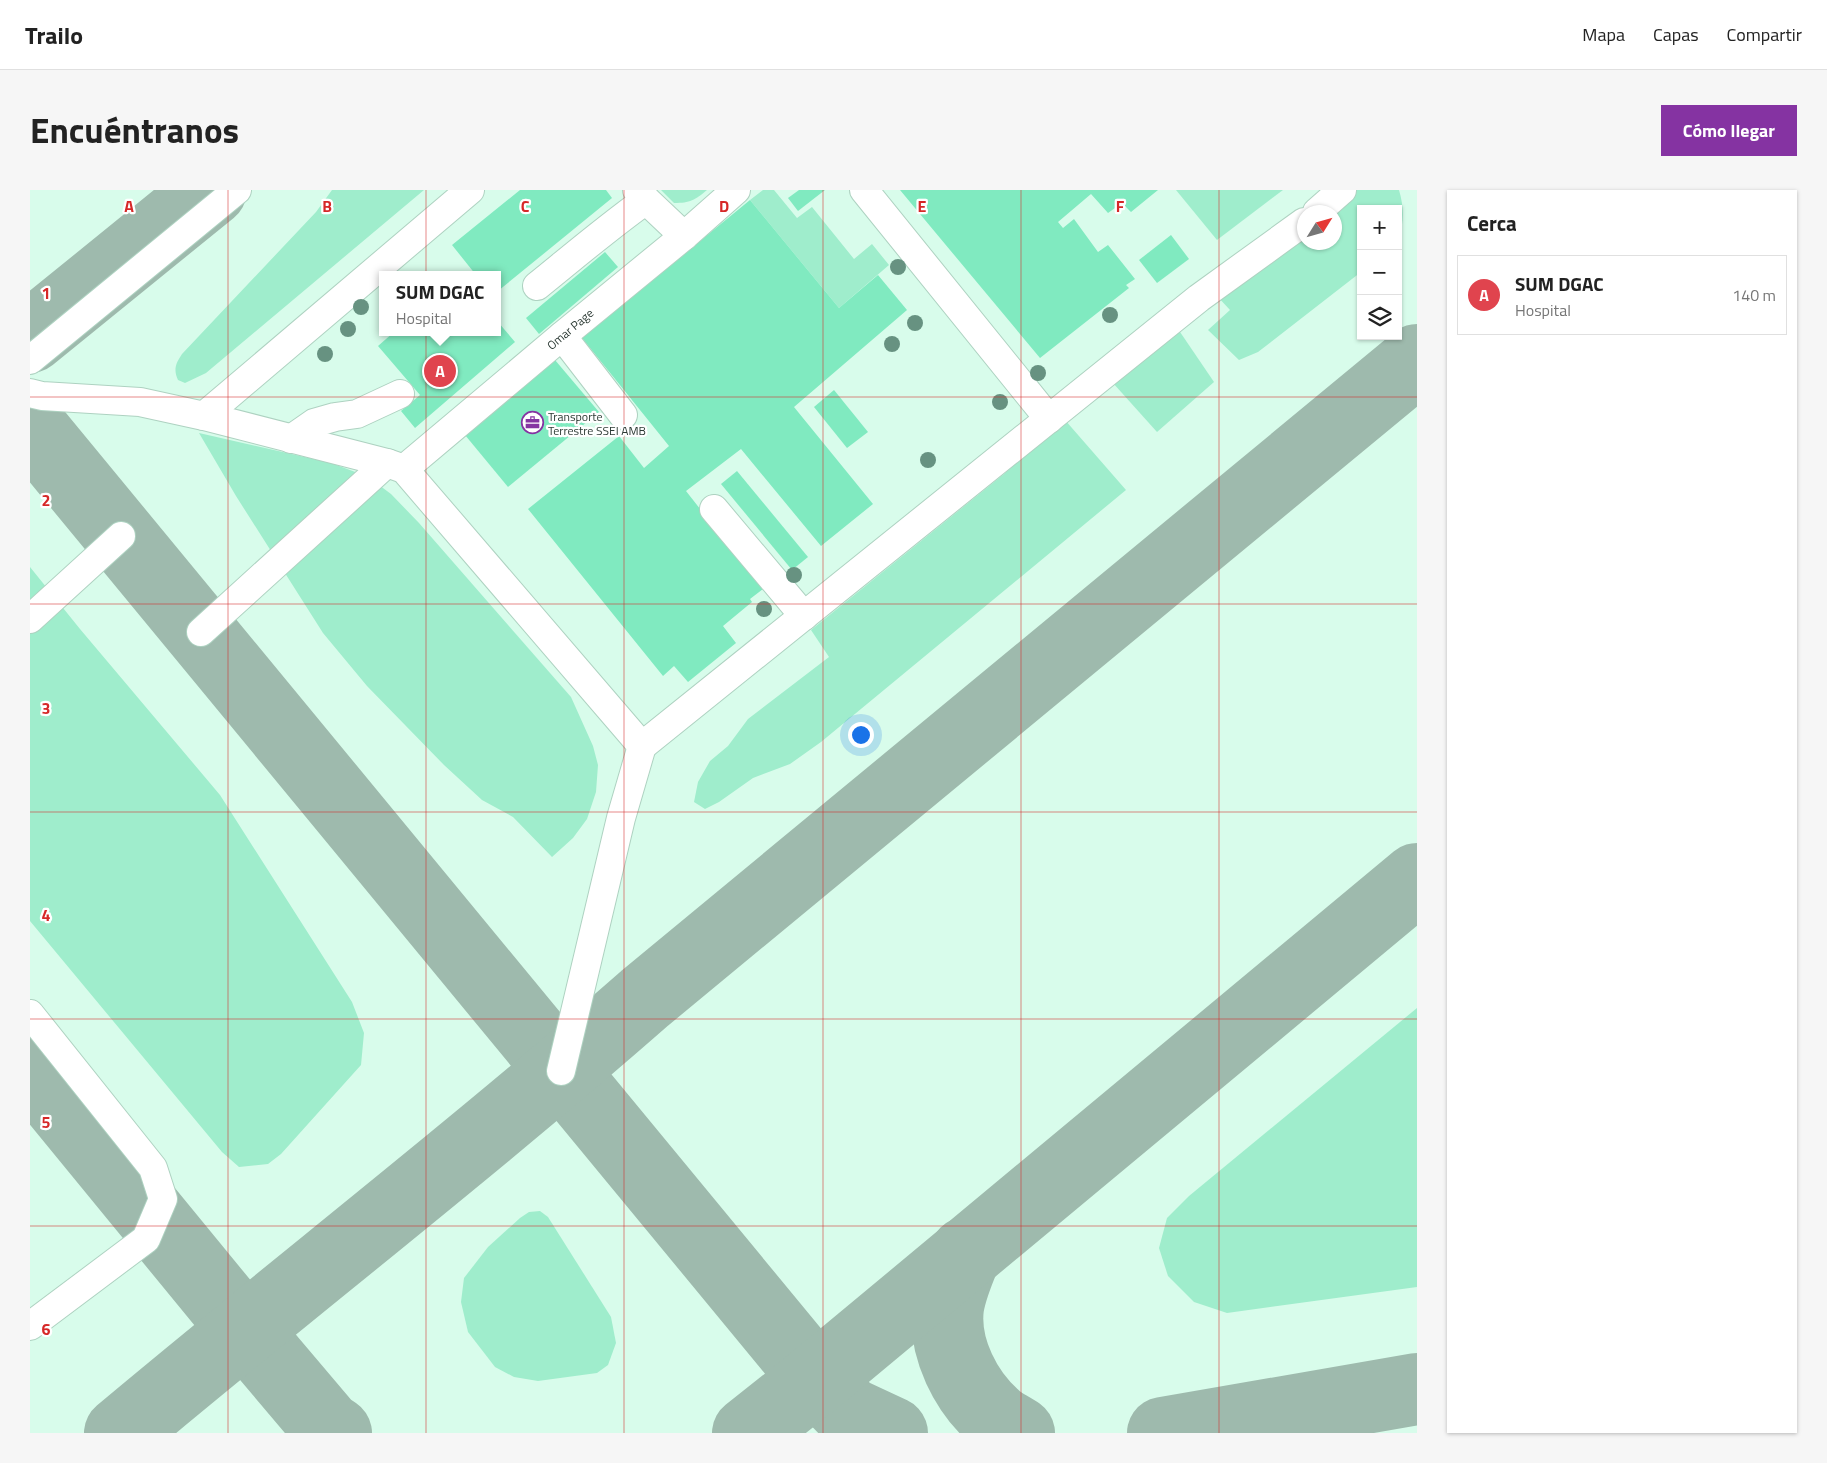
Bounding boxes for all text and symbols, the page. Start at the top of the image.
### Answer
text: Trailo [25,17,83,53]
text: Mapa [1582,21,1625,48]
text: Capas [1653,21,1699,48]
text: Compartir [1727,21,1802,48]
text: Encuéntranos [30,103,239,157]
button: Cómo llegar [1661,105,1797,156]
text: A [124,194,134,218]
text: B [322,194,332,218]
text: C [521,194,530,218]
text: D [719,194,729,218]
text: E [918,194,927,218]
text: F [1116,194,1125,218]
north arrow [1297,205,1342,250]
map controls [1357,205,1402,340]
button: + [1357,205,1402,250]
text: Cerca [1467,207,1517,239]
button: − [1357,250,1402,295]
text: SUM DGAC [1515,269,1604,298]
popup [379,271,501,336]
text: SUM DGAC [396,277,484,306]
text: 1 [42,281,50,305]
text: A [1479,283,1489,307]
text: 140 m [1732,283,1776,307]
button: layers [1357,295,1402,340]
text: Hospital [1515,298,1571,322]
street label: Omar Page [542,304,598,354]
text: Hospital [396,306,452,330]
pin: A [424,352,456,390]
place label: Transporte Terrestre SSEI AMB [548,407,646,440]
office icon: Transporte Terrestre SSEI AMB [520,411,544,435]
text: 2 [42,488,50,512]
text: 3 [42,696,50,720]
your location [848,722,874,748]
text: 4 [42,903,51,927]
text: 5 [42,1110,51,1134]
text: 6 [42,1317,51,1341]

